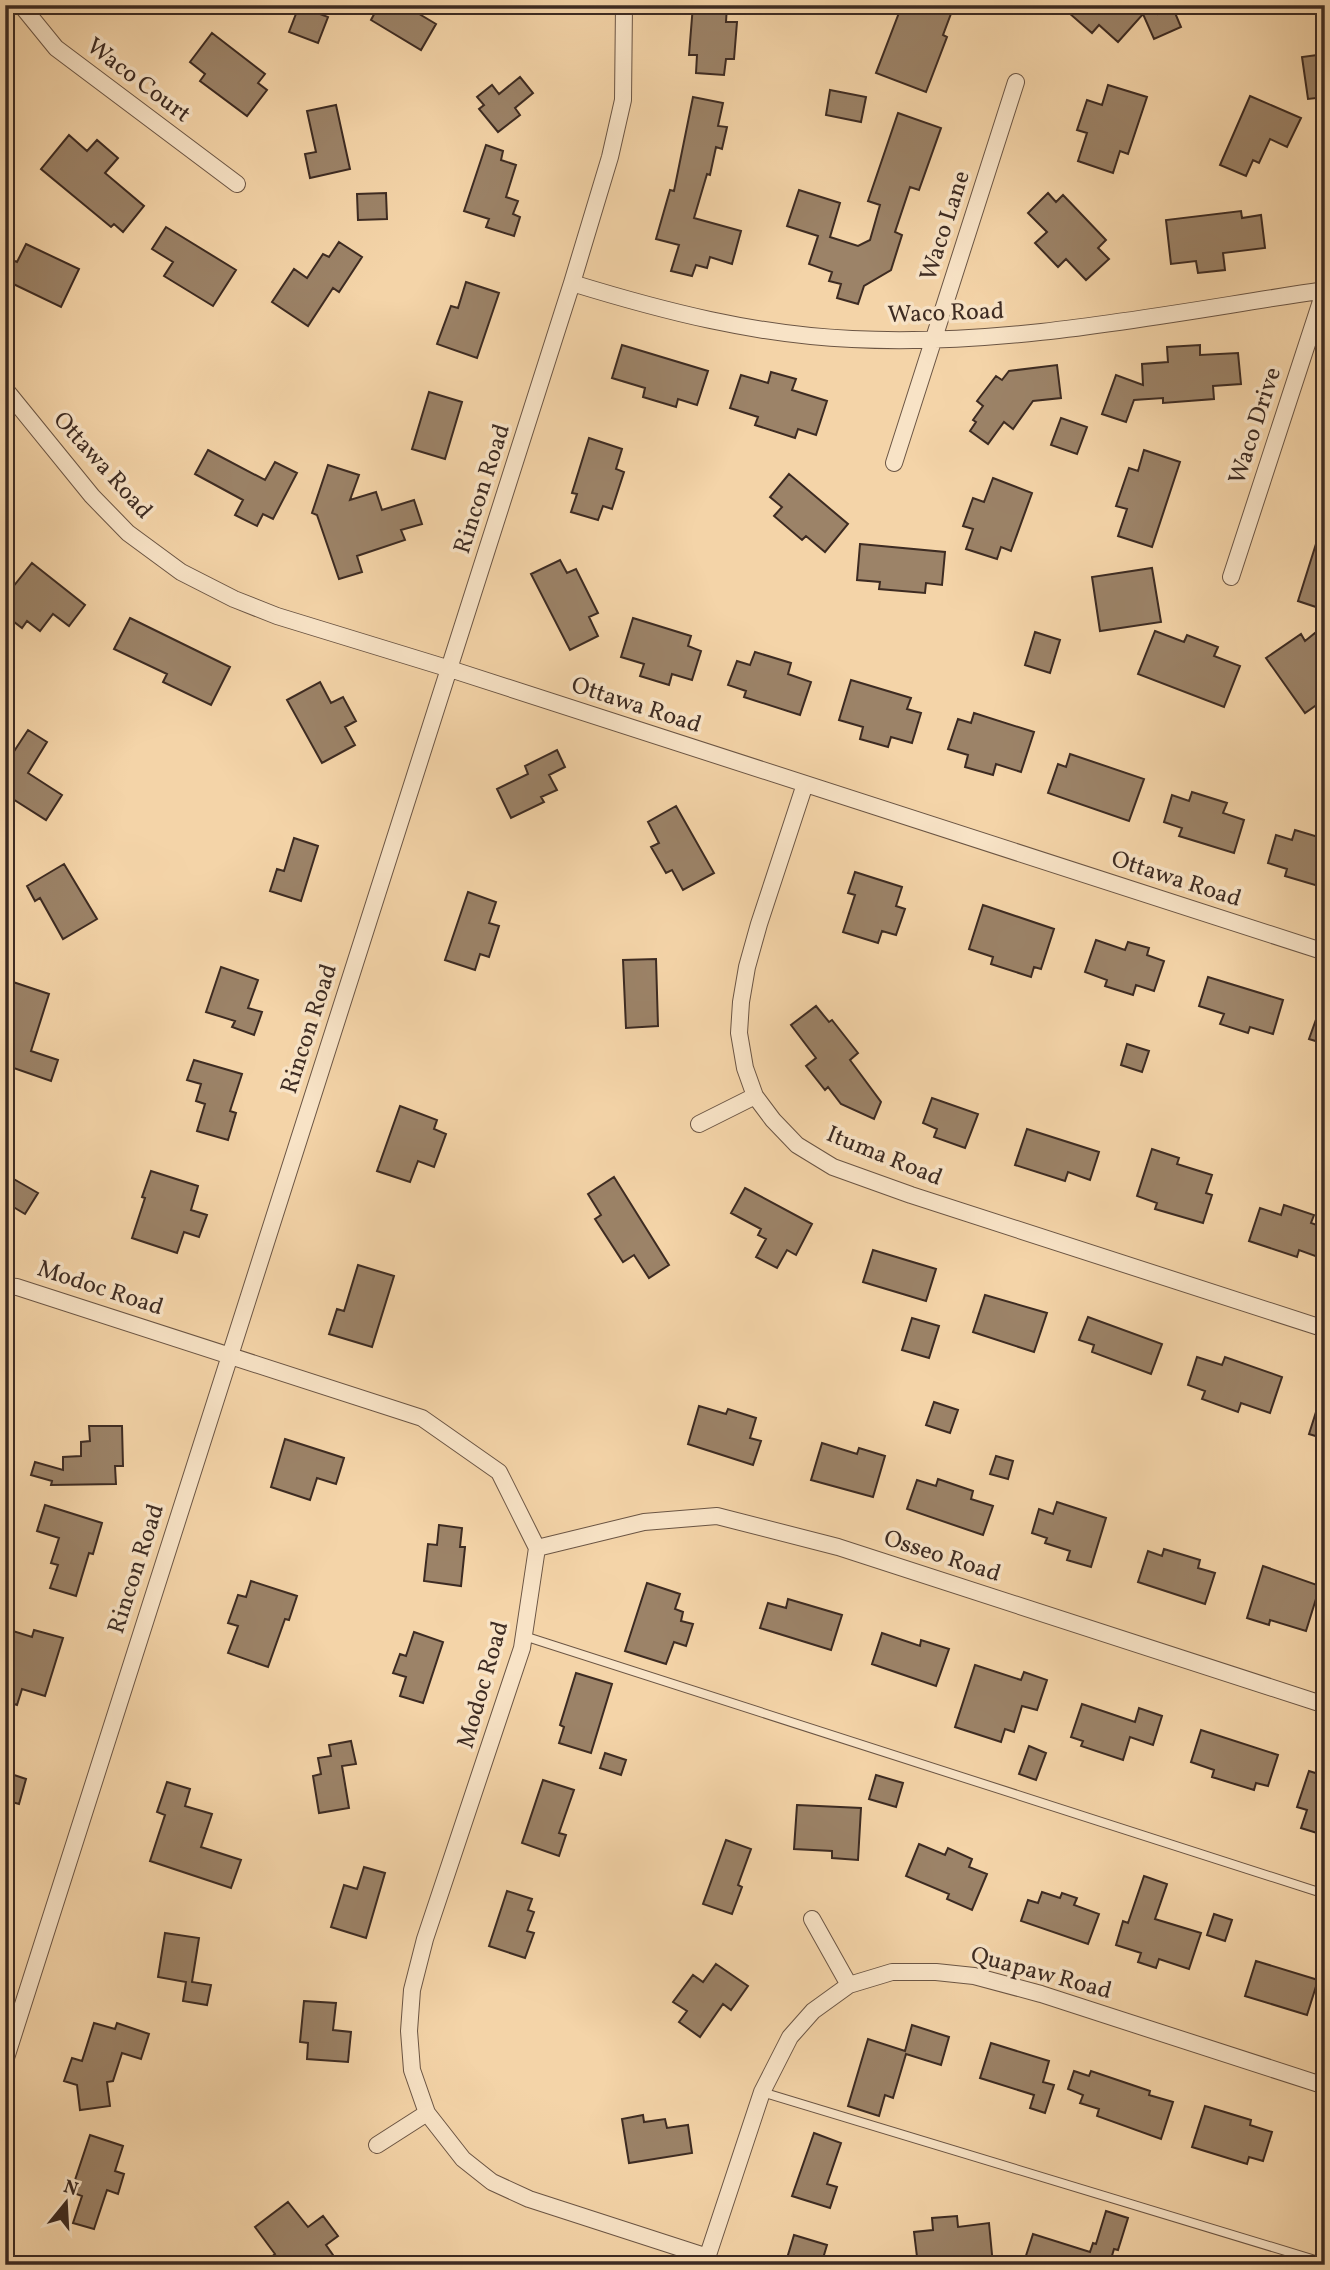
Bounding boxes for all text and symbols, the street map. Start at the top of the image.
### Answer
street label: Waco Court [79,30,197,132]
street label: Waco Lane [912,167,980,285]
street label: Waco Road [887,295,1005,333]
street label: Waco Drive [1221,363,1291,489]
street label: Ottawa Road [44,404,160,528]
street label: Rincon Road [446,420,520,558]
street label: Ottawa Road [567,669,705,743]
street label: Ottawa Road [1107,843,1245,917]
street label: Rincon Road [273,960,347,1098]
street label: Ituma Road [821,1118,947,1196]
street label: Modoc Road [33,1253,167,1325]
street label: Rincon Road [100,1500,174,1638]
street label: Osseo Road [879,1522,1005,1592]
street label: Modoc Road [450,1618,518,1752]
street label: Quapaw Road [967,1939,1115,2009]
north arrow [32,2168,102,2238]
text: N [60,2174,81,2203]

